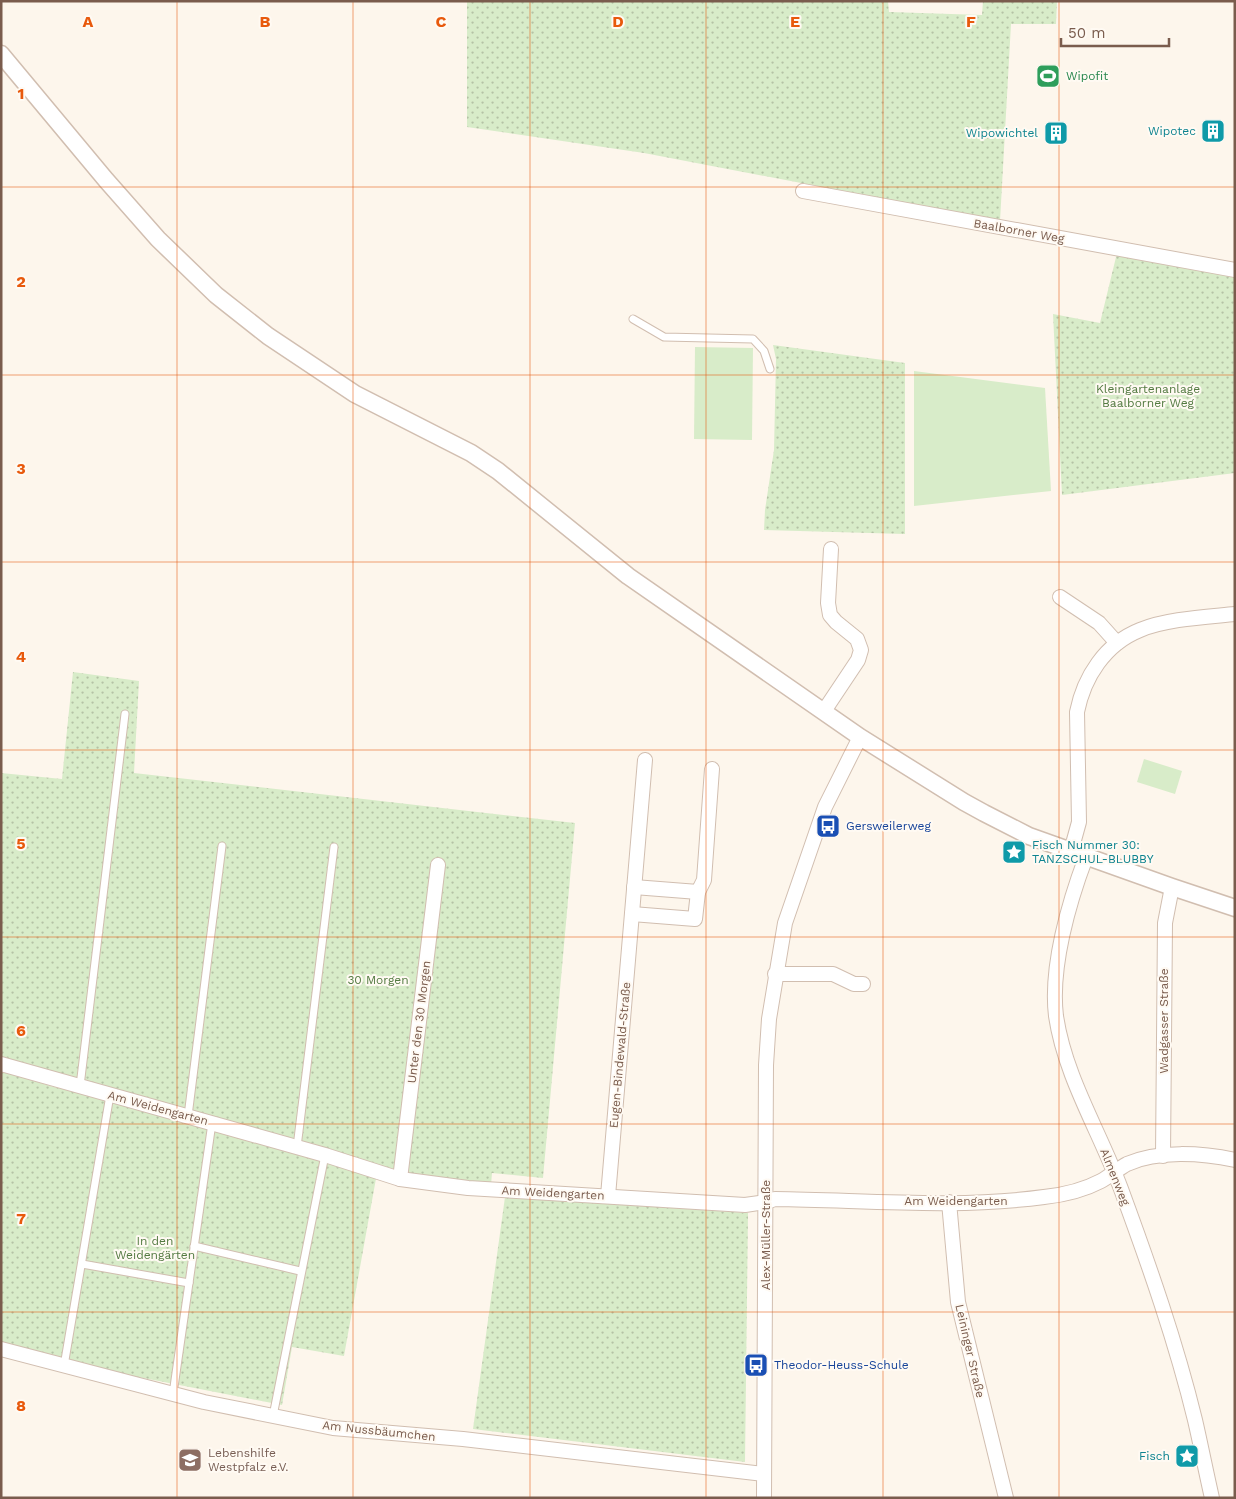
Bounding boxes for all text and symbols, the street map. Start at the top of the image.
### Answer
text: A [83,12,94,31]
text: B [260,12,271,31]
text: C [436,12,447,31]
text: D [612,12,624,31]
text: E [790,12,800,31]
text: F [966,12,976,31]
scale bar [1061,15,1168,47]
text: 50 m [1068,24,1105,42]
sports icon: Wipofit [1035,63,1061,89]
place label: Wipofit [1066,69,1108,83]
text: 1 [18,84,24,103]
building icon: Wipotec [1200,118,1226,144]
building icon: Wipowichtel [1043,120,1069,146]
place label: Wipotec [1148,124,1196,138]
place label: Wipowichtel [966,126,1038,140]
street label: Baalborner Weg [973,216,1066,246]
text: 2 [16,272,26,291]
park label: Kleingartenanlage Baalborner Weg [1096,382,1200,410]
text: 3 [16,459,26,478]
text: 4 [16,647,26,666]
bus stop icon: Gersweilerweg [815,813,841,839]
place label: Gersweilerweg [846,819,931,833]
text: 5 [16,834,26,853]
place label: Fisch Nummer 30: TANZSCHUL-BLUBBY [1032,838,1154,866]
place icon: Fisch Nummer 30: TANZSCHUL-BLUBBY [1001,839,1027,865]
street label: Unter den 30 Morgen [405,960,433,1084]
street label: Wadgasser Straße [1157,968,1171,1074]
park label: 30 Morgen [347,973,409,987]
street label: Eugen-Bindewald-Straße [607,981,633,1129]
text: 6 [16,1021,26,1040]
street label: Am Weidengarten [106,1088,210,1128]
street label: Almenweg [1097,1146,1133,1208]
street label: Alex-Müller-Straße [759,1180,773,1290]
street label: Am Weidengarten [501,1183,605,1203]
street label: Am Weidengarten [904,1194,1008,1208]
text: 7 [16,1209,26,1228]
park label: In den Weidengärten [115,1234,195,1262]
street label: Leininger Straße [952,1303,988,1399]
bus stop icon: Theodor-Heuss-Schule [743,1352,769,1378]
place label: Theodor-Heuss-Schule [774,1358,909,1372]
text: 8 [16,1396,26,1415]
street label: Am Nussbäumchen [322,1418,436,1444]
place icon: Fisch [1174,1443,1200,1469]
place label: Lebenshilfe Westpfalz e.V. [208,1446,288,1474]
school or university icon: Lebenshilfe Westpfalz e.V. [177,1447,203,1473]
place label: Fisch [1139,1449,1170,1463]

